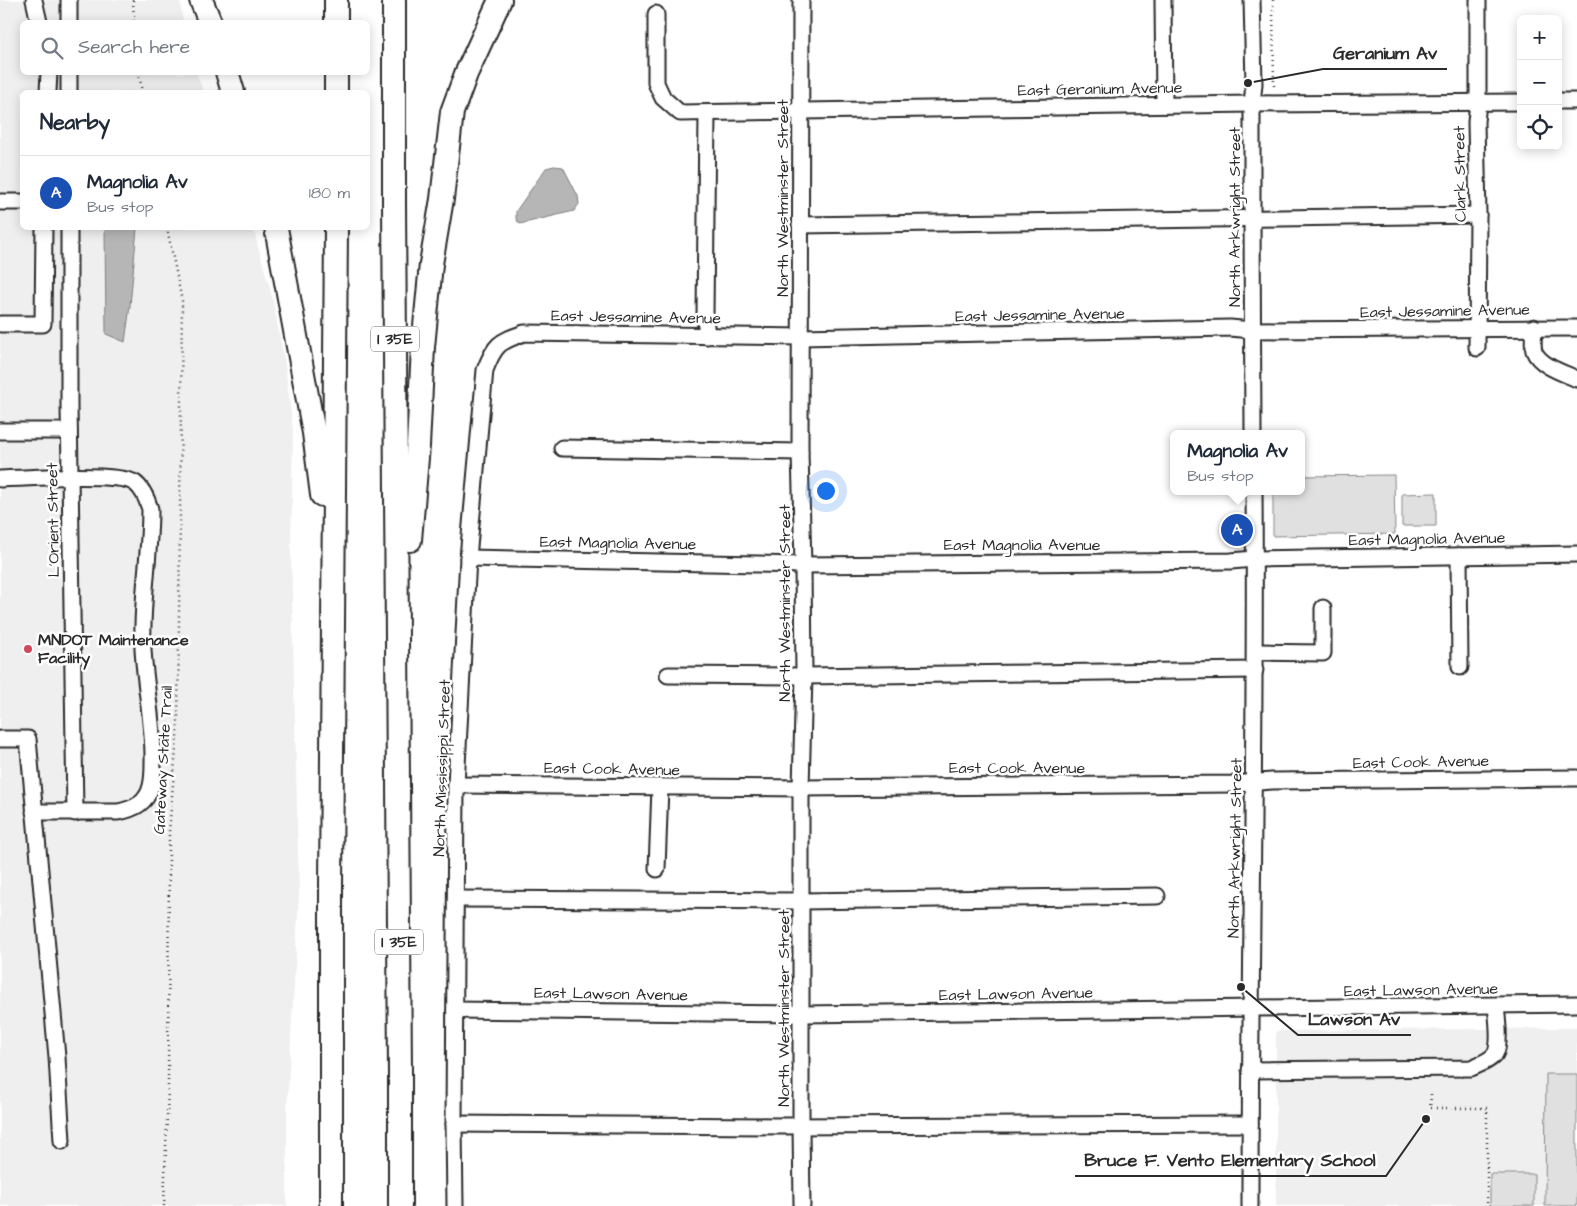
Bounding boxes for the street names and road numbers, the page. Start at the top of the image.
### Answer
street label: East Geranium Avenue [1018,77,1183,101]
street label: North Westminster Street [772,99,794,297]
street label: Clark Street [1448,125,1472,222]
street label: North Arkwright Street [1224,126,1247,307]
street label: East Jessamine Avenue [1360,299,1530,323]
street label: East Jessamine Avenue [955,303,1125,327]
street label: East Jessamine Avenue [551,305,721,329]
road number: I 35E [371,326,419,352]
street label: L'Orient Street [41,462,65,577]
street label: North Westminster Street [774,504,796,702]
street label: East Magnolia Avenue [1349,527,1506,552]
street label: East Magnolia Avenue [539,531,697,556]
street label: East Magnolia Avenue [944,534,1101,557]
street label: North Mississippi Street [428,678,456,857]
street label: Gateway State Trail [148,685,179,835]
street label: East Cook Avenue [1353,750,1490,774]
street label: East Cook Avenue [544,757,681,781]
street label: East Cook Avenue [949,757,1085,779]
street label: North Arkwright Street [1222,757,1249,938]
street label: North Westminster Street [773,909,795,1107]
road number: I 35E [375,930,423,954]
street label: East Lawson Avenue [1344,978,1499,1002]
street label: East Lawson Avenue [534,982,689,1006]
street label: East Lawson Avenue [939,982,1094,1006]

